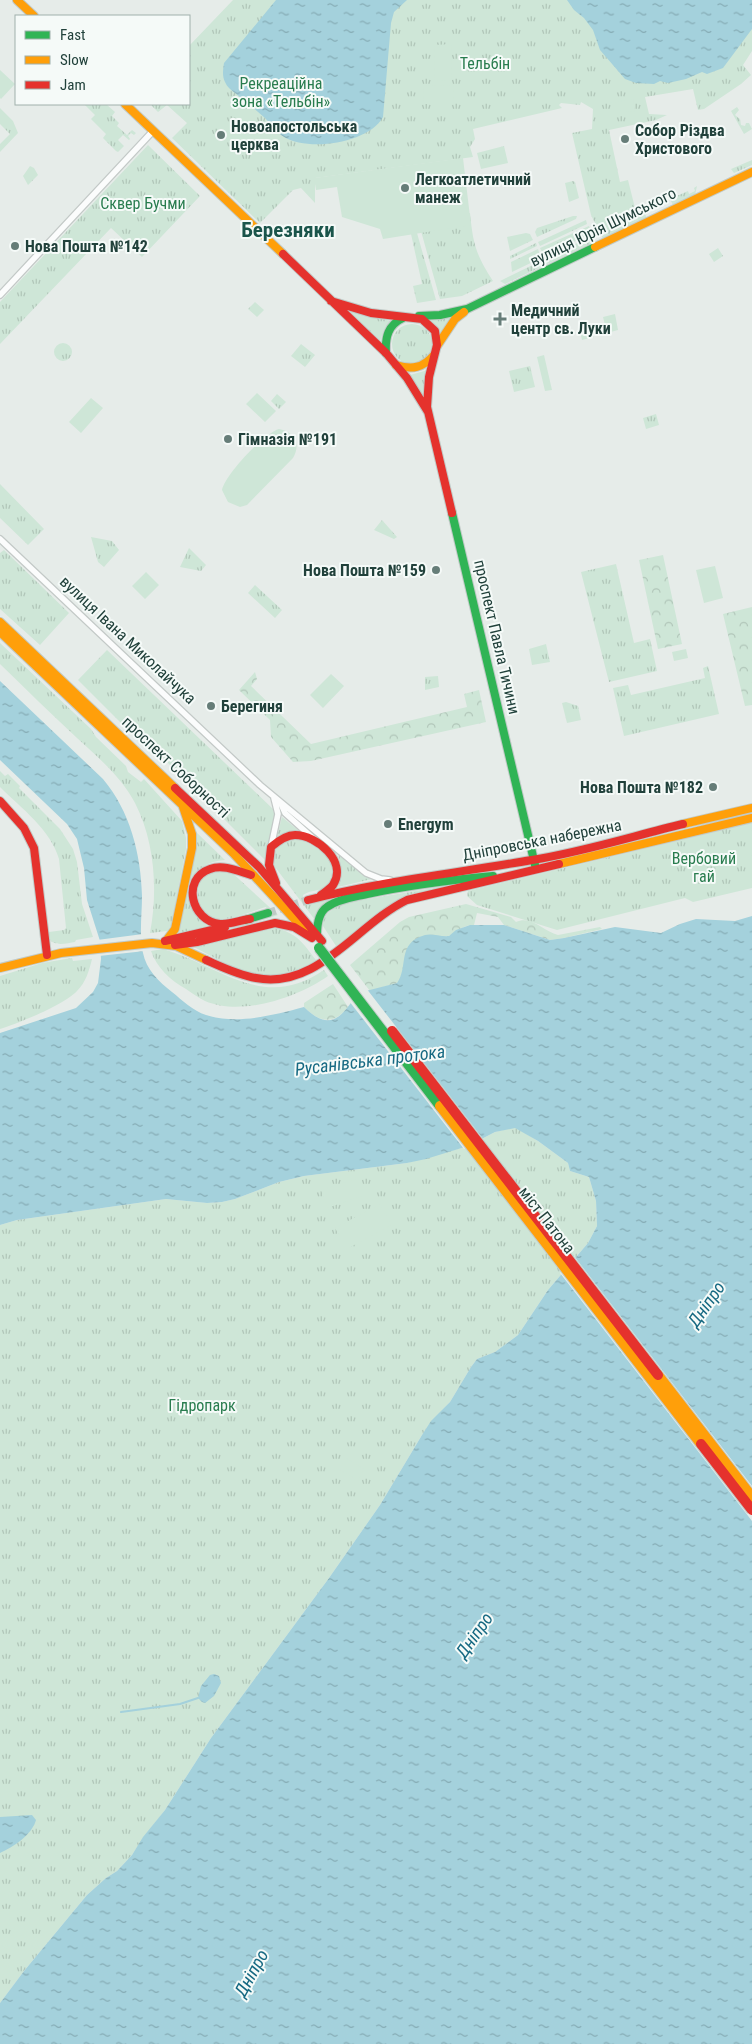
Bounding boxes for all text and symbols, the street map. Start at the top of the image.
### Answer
legend [15,15,190,105]
text: Fast [60,26,85,44]
text: Slow [60,51,89,69]
park label: Тельбін [460,54,510,73]
park label: Рекреаційна зона «Тельбін» [232,74,331,111]
text: Jam [60,76,86,94]
place label: Новоапостольська церква [231,117,358,154]
place label: Собор Різдва Христового [635,121,725,158]
marker: Новоапостольська церква [215,129,227,141]
marker: Собор Різдва Христового [619,133,631,145]
place label: Легкоатлетичний манеж [415,170,531,207]
marker: Легкоатлетичний манеж [399,182,411,194]
street label: вулиця Юрія Шумського [527,183,679,271]
park label: Сквер Бучми [100,194,186,213]
district label: Березняки [241,218,335,242]
place label: Нова Пошта №142 [25,237,148,256]
marker: Нова Пошта №142 [9,240,21,252]
place label: Медичний центр св. Луки [511,301,611,338]
marker: Медичний центр св. Луки [493,312,507,326]
place label: Гімназія №191 [238,430,337,449]
marker: Гімназія №191 [222,433,234,445]
street label: проспект Павла Тичини [470,558,524,716]
place label: Нова Пошта №159 [303,561,426,580]
marker: Нова Пошта №159 [430,564,442,576]
street label: вулиця Івана Миколайчука [56,572,200,708]
place label: Берегиня [221,697,283,716]
marker: Берегиня [205,700,217,712]
street label: проспект Соборності [118,712,234,822]
place label: Нова Пошта №182 [580,778,703,797]
marker: Нова Пошта №182 [707,781,719,793]
place label: Energym [398,815,454,834]
street label: Дніпровська набережна [461,815,623,865]
marker: Energym [382,818,394,830]
park label: Вербовий гай [672,849,736,886]
water label: Русанівська протока [294,1040,446,1080]
street label: міст Патона [515,1183,579,1257]
water label: Дніпро [682,1277,729,1332]
park label: Гідропарк [168,1396,236,1415]
water label: Дніпро [450,1608,497,1663]
water label: Дніпро [229,1946,272,2001]

